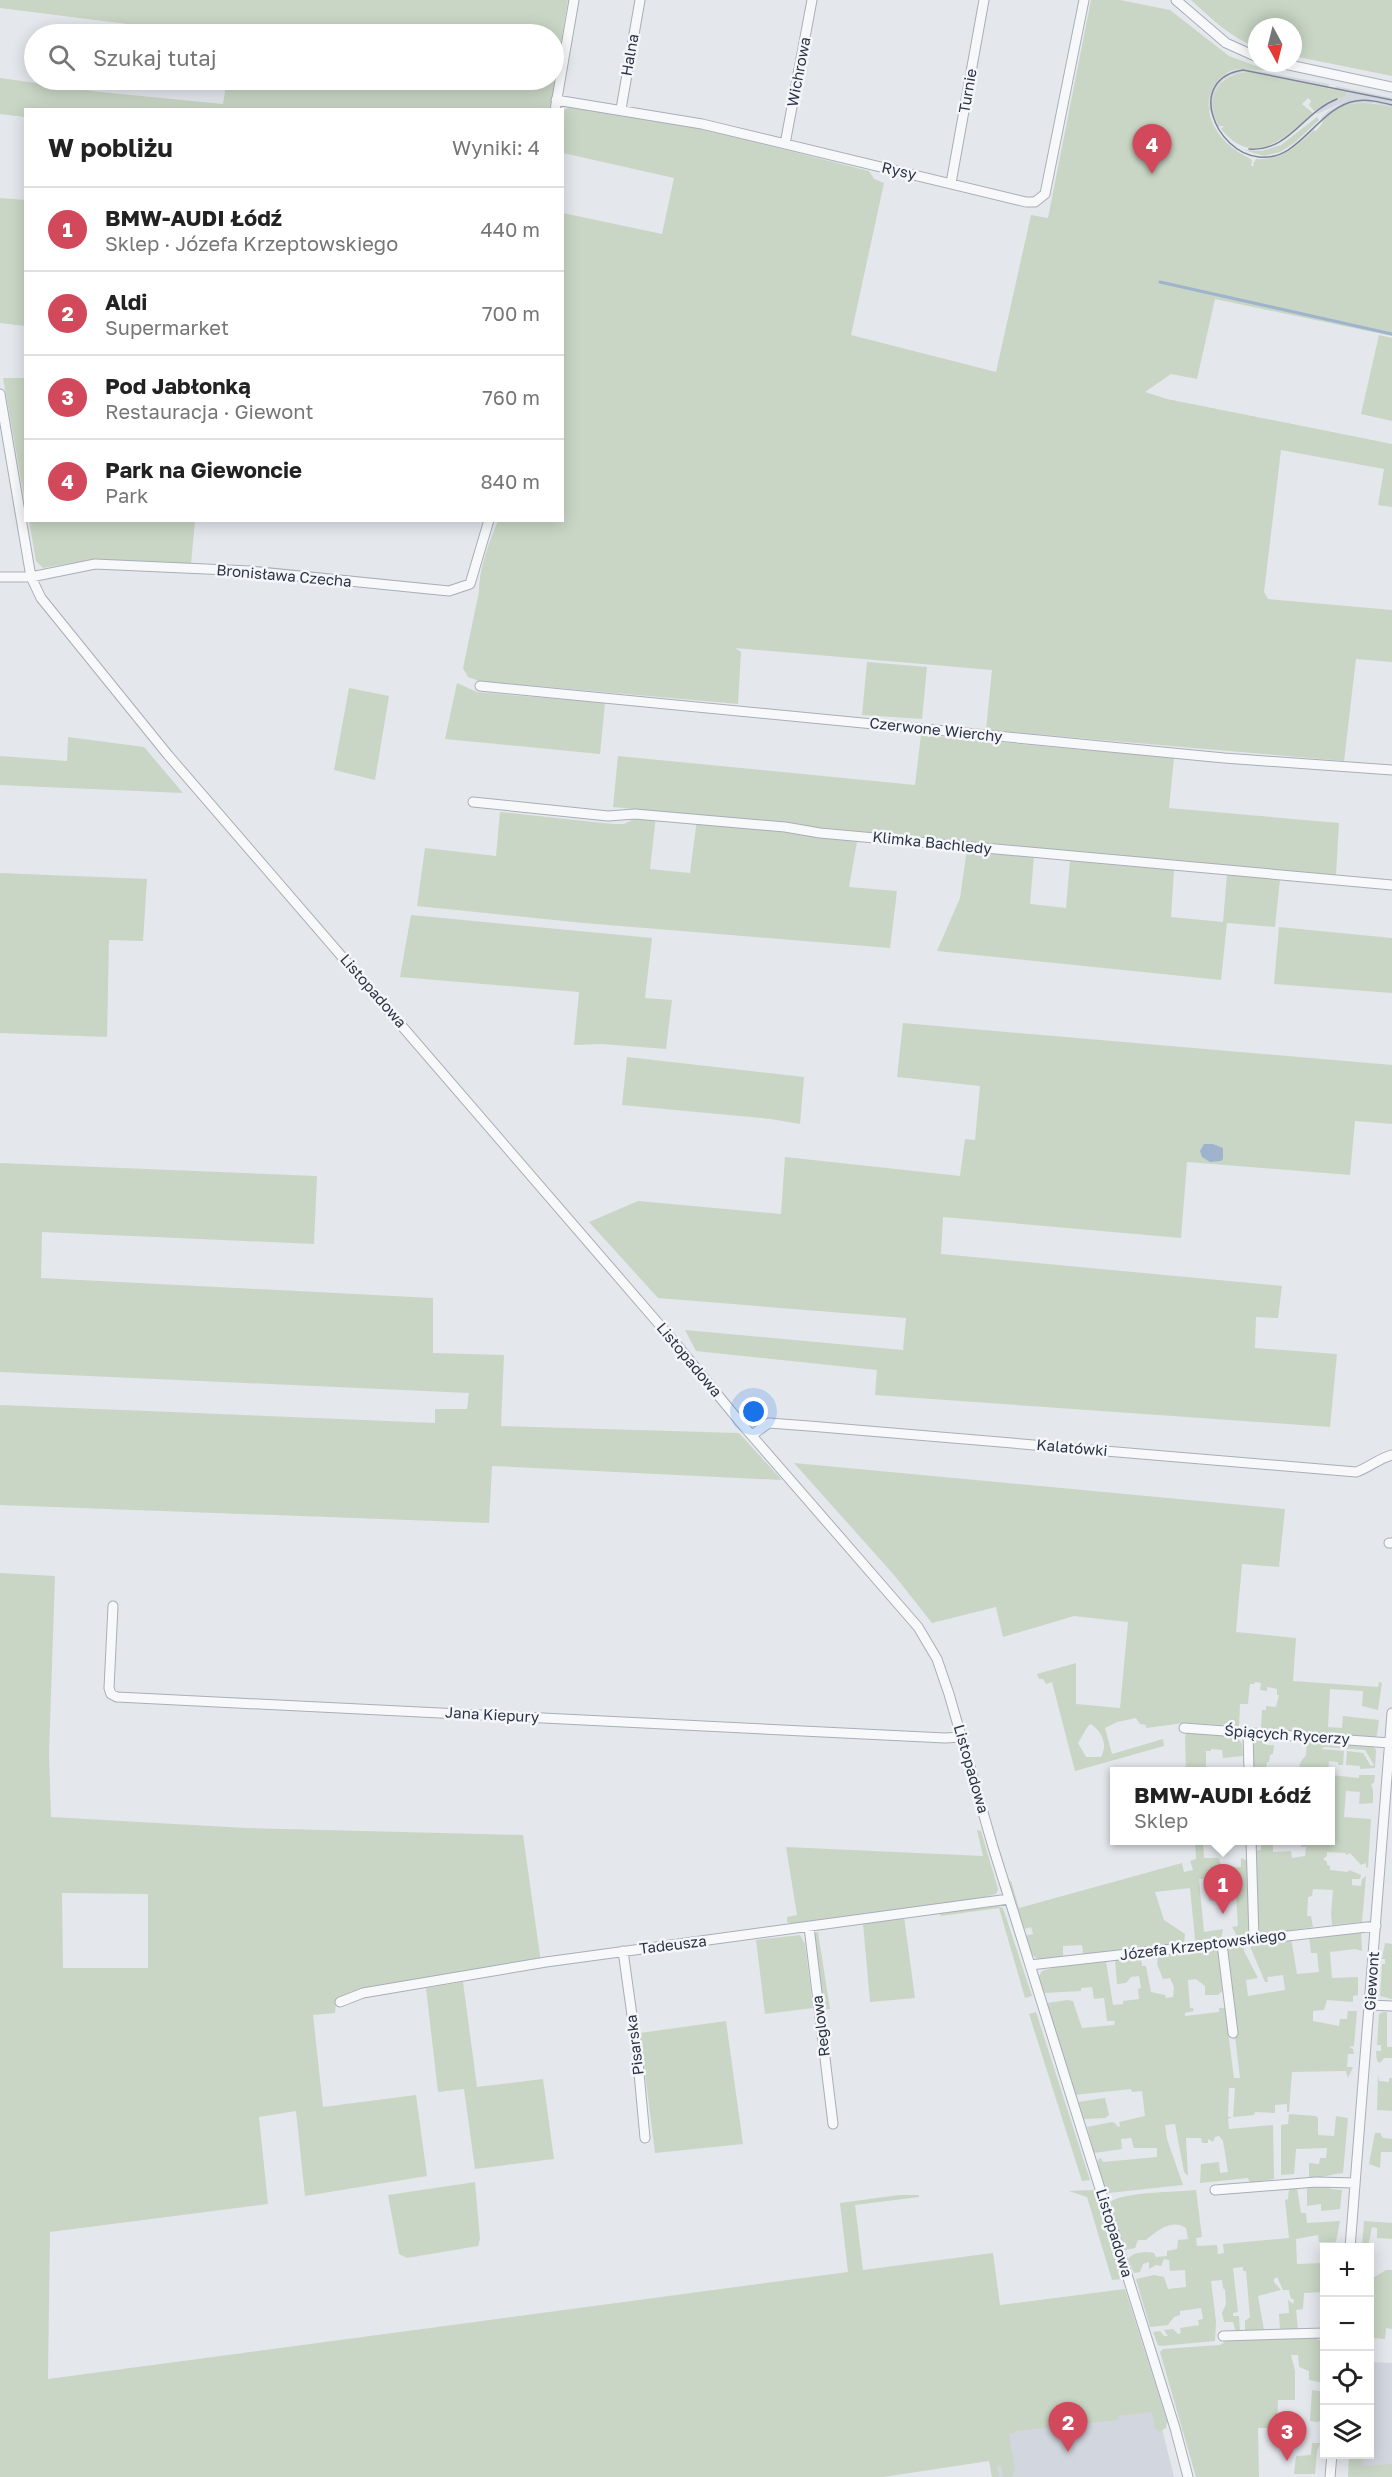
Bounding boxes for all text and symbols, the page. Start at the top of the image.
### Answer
north arrow [1248,18,1302,72]
search box [24,24,564,90]
street label: Halna [616,32,642,77]
street label: Wichrowa [782,35,814,108]
icon: search [45,41,78,74]
text: Szukaj tutaj [93,44,217,71]
street label: Turnie [954,67,980,114]
pin: 4 [1132,124,1172,174]
text: W pobliżu [48,132,173,163]
text: Wyniki: 4 [452,135,540,159]
street label: Rysy [880,157,919,183]
text: BMW-AUDI Łódź [105,204,282,231]
text: 1 [62,217,73,241]
text: 440 m [481,217,540,241]
text: Sklep · Józefa Krzeptowskiego [105,231,398,255]
text: Aldi [105,288,147,315]
text: 2 [61,301,74,325]
text: 700 m [482,301,540,325]
text: Supermarket [105,315,229,339]
text: Pod Jabłonką [105,372,251,399]
text: 3 [61,385,74,409]
text: 760 m [482,385,540,409]
text: Restauracja · Giewont [105,399,313,423]
text: Park na Giewoncie [105,456,302,483]
text: 4 [61,469,74,493]
text: 840 m [481,469,540,493]
text: Park [105,483,148,507]
street label: Bronisława Czecha [216,560,352,590]
street label: Czerwone Wierchy [869,713,1004,745]
street label: Klimka Bachledy [872,827,993,857]
street label: Listopadowa [337,950,411,1031]
street label: Listopadowa [653,1318,726,1400]
your location [739,1397,768,1426]
street label: Kalatówki [1036,1435,1108,1459]
street label: Jana Kiepury [444,1703,540,1725]
street label: Śpiących Rycerzy [1224,1721,1351,1747]
street label: Listopadowa [951,1722,993,1815]
popup [1110,1767,1335,1845]
text: BMW-AUDI Łódź [1134,1781,1311,1808]
text: Sklep [1134,1808,1188,1832]
pin: 1 [1204,1864,1242,1914]
street label: Józefa Krzeptowskiego [1119,1925,1287,1963]
street label: Tadeusza [638,1931,707,1957]
street label: Giewont [1360,1951,1382,2011]
street label: Reglowa [807,1994,833,2058]
street label: Pisarska [621,2014,647,2076]
street label: Listopadowa [1093,2186,1137,2279]
map controls [1320,2243,1374,2459]
button: + [1320,2243,1374,2297]
button: − [1320,2297,1374,2351]
button: locate [1320,2351,1374,2405]
pin: 2 [1048,2402,1088,2452]
button: layers [1320,2405,1374,2459]
pin: 3 [1268,2412,1306,2461]

